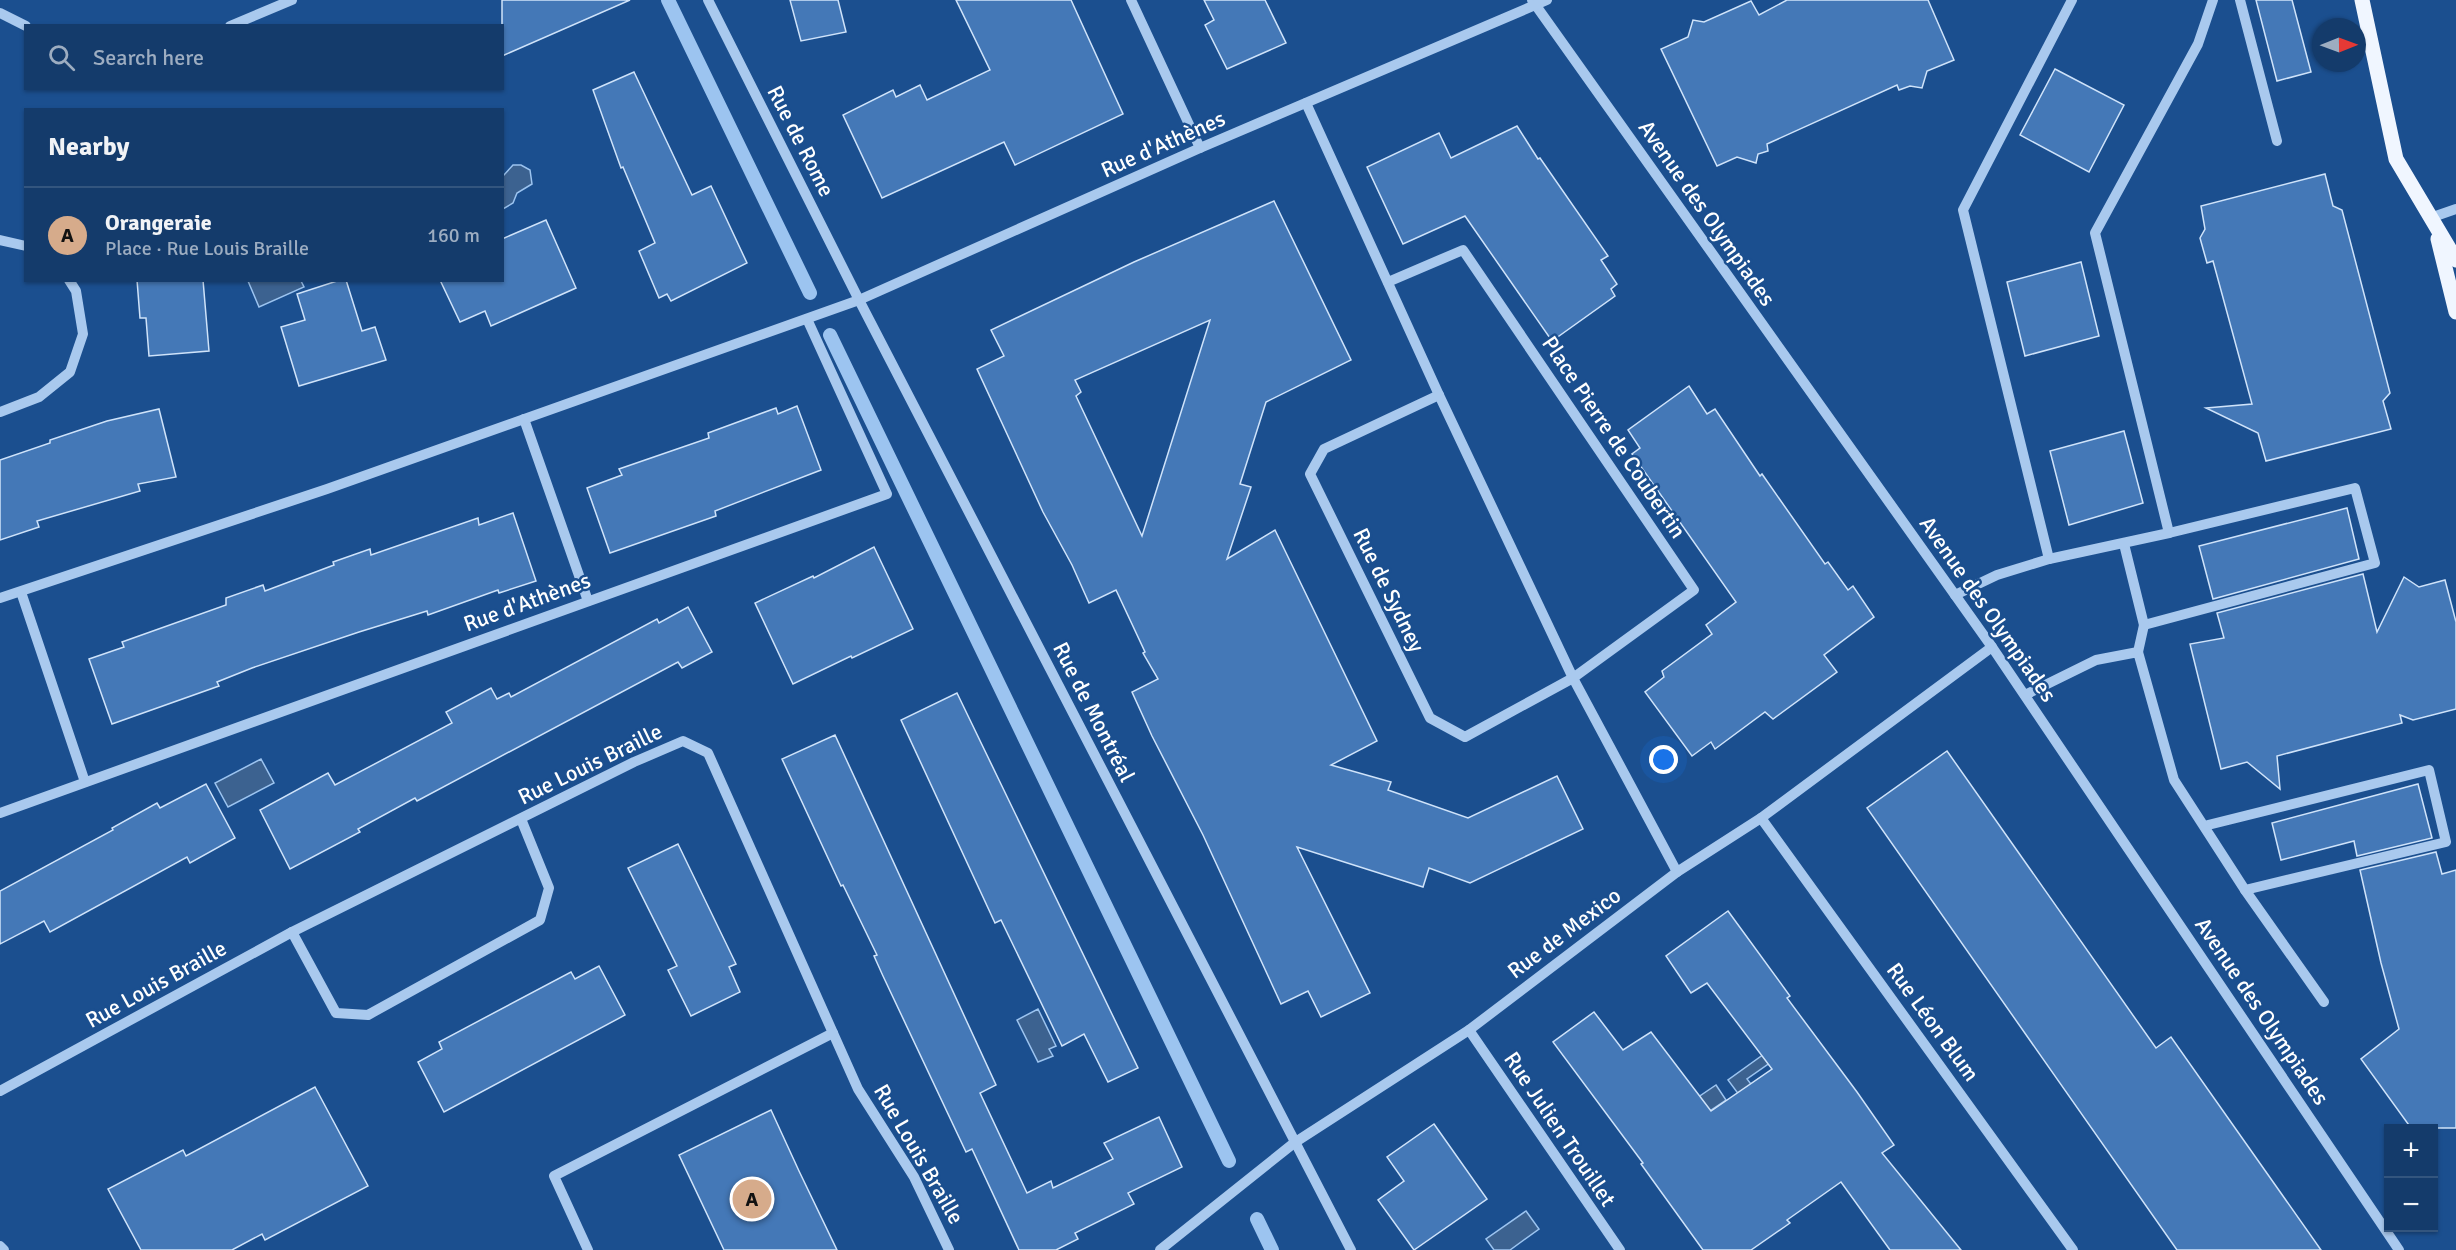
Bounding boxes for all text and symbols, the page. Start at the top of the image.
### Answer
north arrow [2312,18,2366,72]
search box [24,24,504,90]
icon: search [45,41,78,74]
text: Search here [93,44,204,71]
street label: Rue de Rome [762,81,840,201]
street label: Rue d'Athènes [1097,105,1229,183]
street label: Avenue des Olympiades [1633,115,1781,311]
text: Nearby [48,131,129,163]
text: Orangeraie [105,209,212,236]
text: A [61,223,74,248]
text: 160 m [427,223,480,248]
text: Place · Rue Louis Braille [105,236,309,261]
street label: Place Pierre de Coubertin [1536,331,1692,543]
street label: Avenue des Olympiades [1914,511,2062,707]
street label: Rue de Sydney [1347,524,1431,657]
street label: Rue d'Athènes [460,567,594,637]
street label: Rue de Montréal [1047,638,1141,786]
street label: Rue Louis Braille [514,717,666,811]
your location [1649,745,1678,774]
street label: Rue de Mexico [1502,882,1626,984]
street label: Avenue des Olympiades [2189,912,2335,1110]
street label: Rue Louis Braille [81,934,231,1034]
street label: Rue Léon Blum [1881,957,1985,1087]
street label: Rue Julien Trouillet [1498,1047,1622,1212]
street label: Rue Louis Braille [868,1079,970,1229]
map controls [2384,1124,2438,1232]
button: + [2384,1124,2438,1178]
pin: A [732,1176,771,1222]
button: − [2384,1178,2438,1232]

